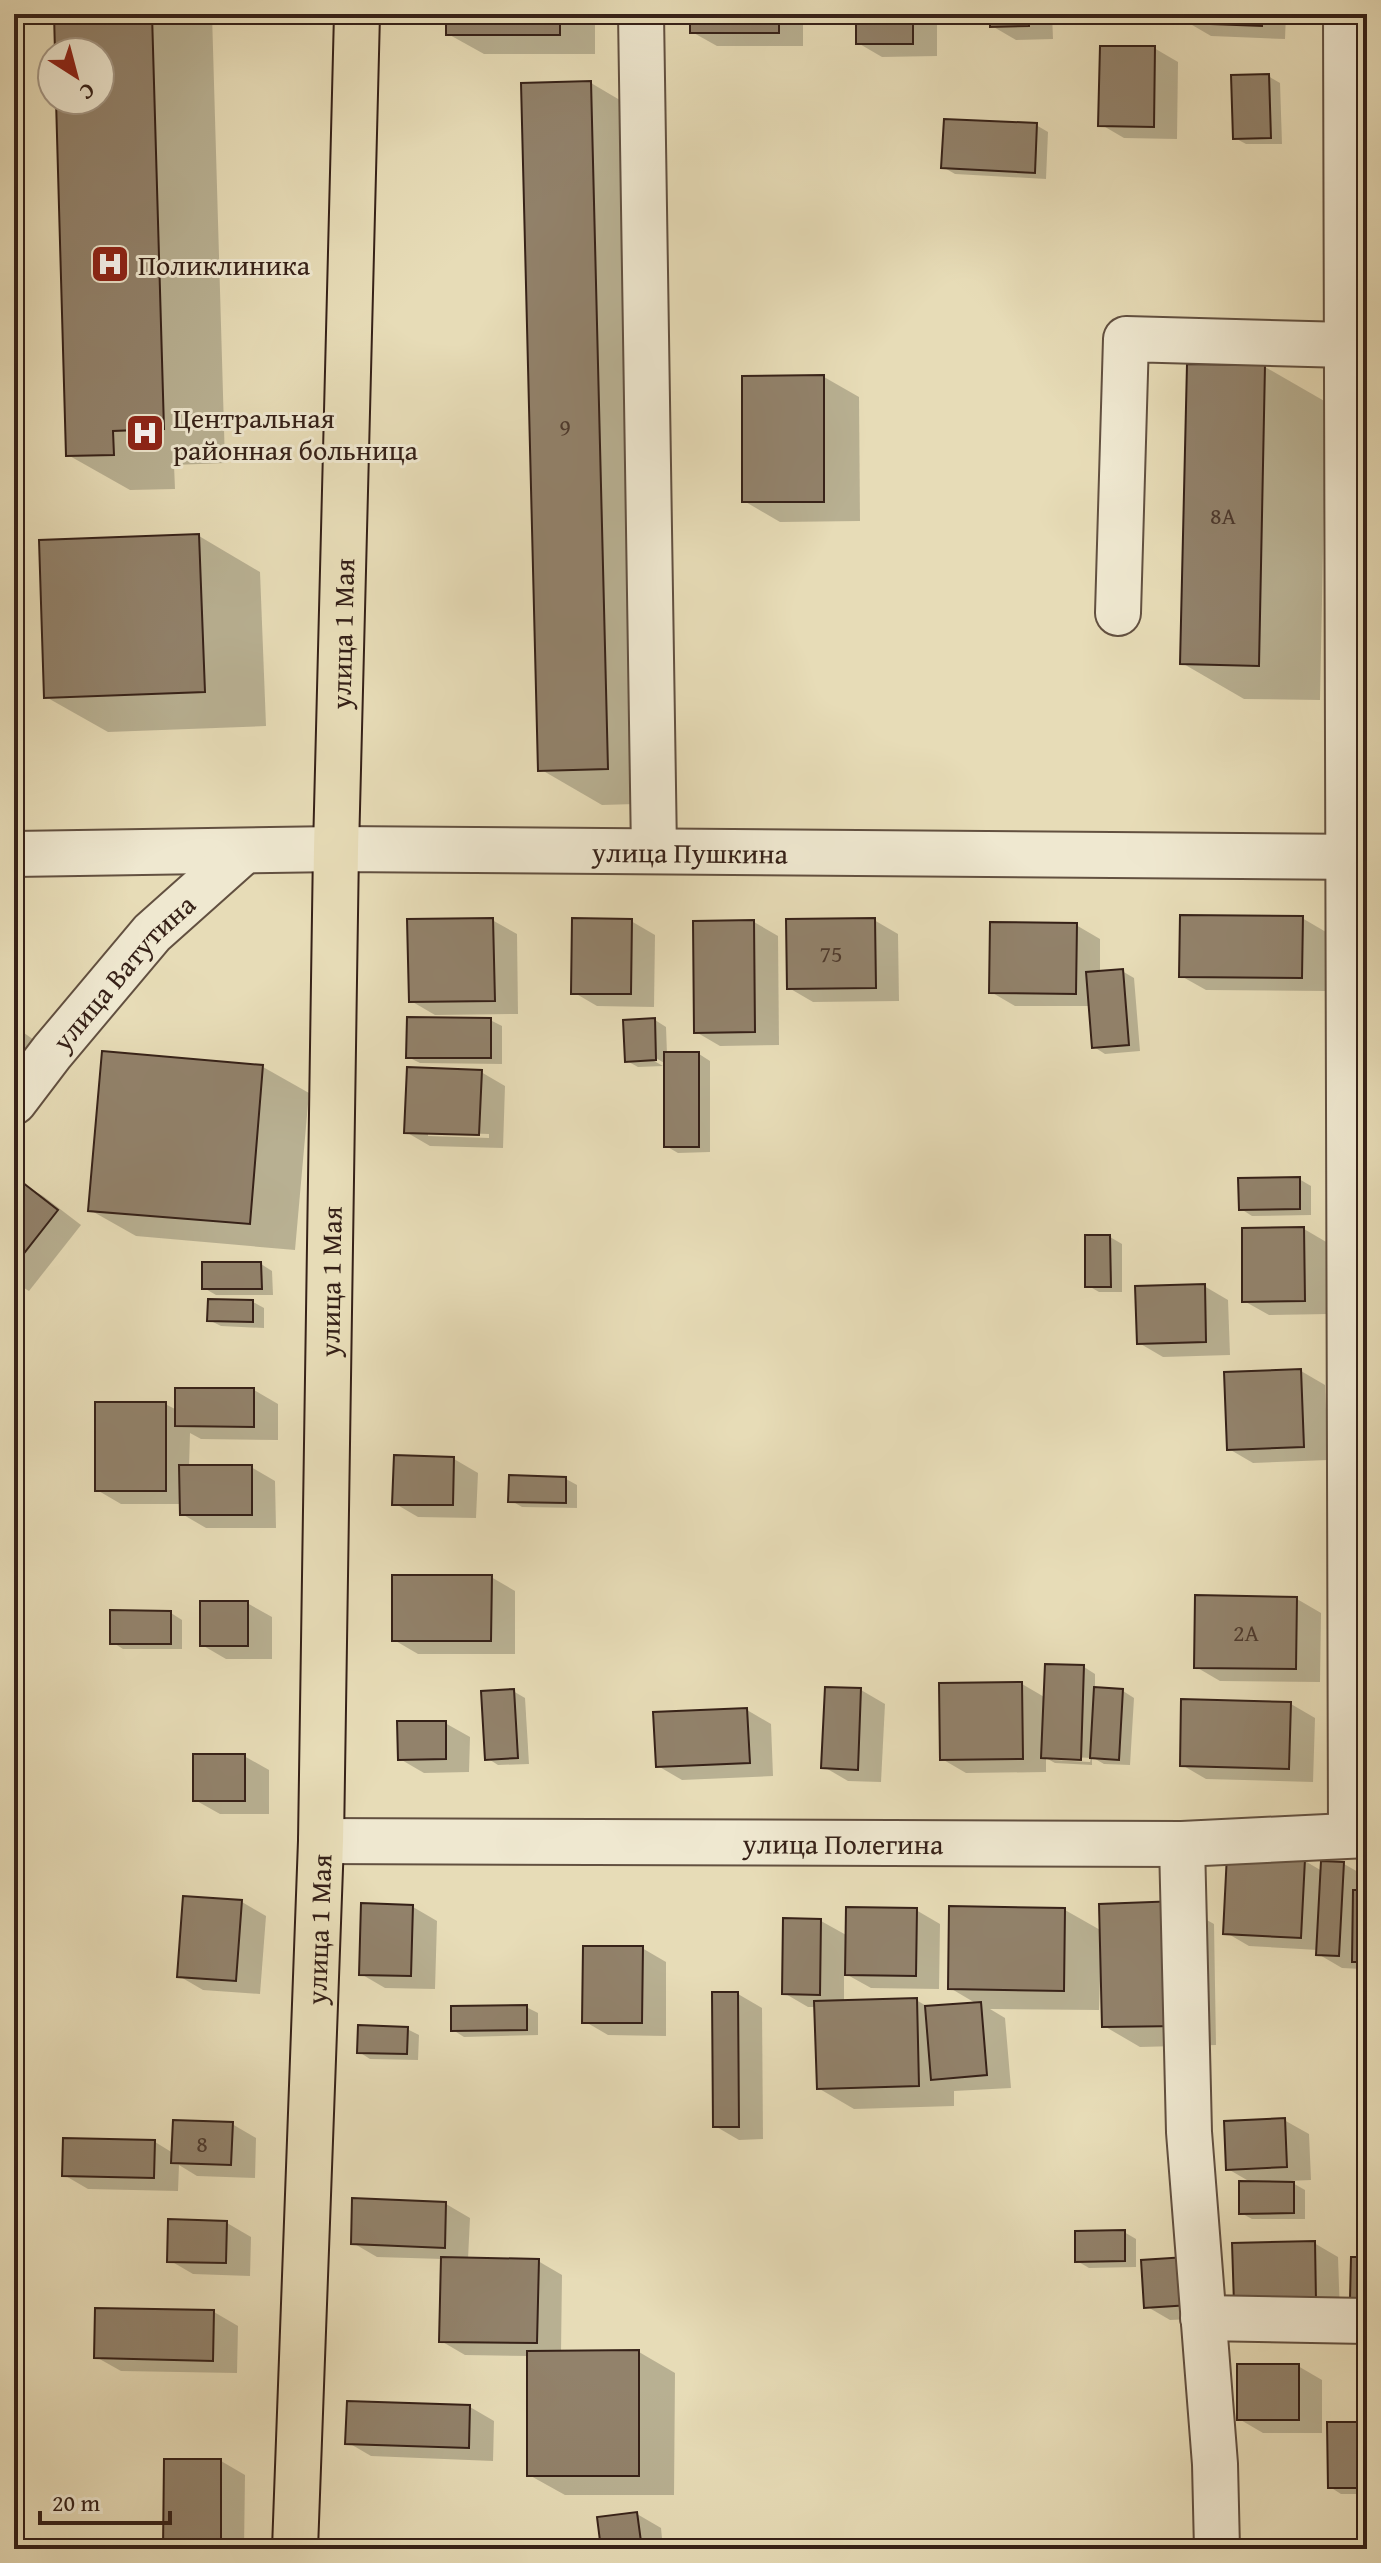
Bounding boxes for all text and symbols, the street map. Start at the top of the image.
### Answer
north arrow [36,36,116,116]
text: С [73,76,102,109]
hospital icon: Поликлиника [89,243,131,285]
place label: Поликлиника [138,244,311,285]
place label: Центральная районная больница [173,397,419,470]
house number: 9 [559,409,571,444]
hospital icon: Центральная районная больница [124,412,166,454]
house number: 8А [1210,498,1237,533]
street label: улица 1 Мая [319,558,364,711]
street label: улица Пушкина [591,830,789,873]
street label: улица Ватутина [41,883,204,1060]
house number: 75 [819,936,843,971]
street label: улица 1 Мая [308,1206,351,1358]
house number: 2А [1233,1615,1260,1650]
street label: улица Полегина [742,1822,944,1864]
street label: улица 1 Мая [294,1853,341,2007]
house number: 8 [196,2126,208,2161]
scale bar [40,2475,170,2525]
text: 20 m [52,2485,100,2520]

